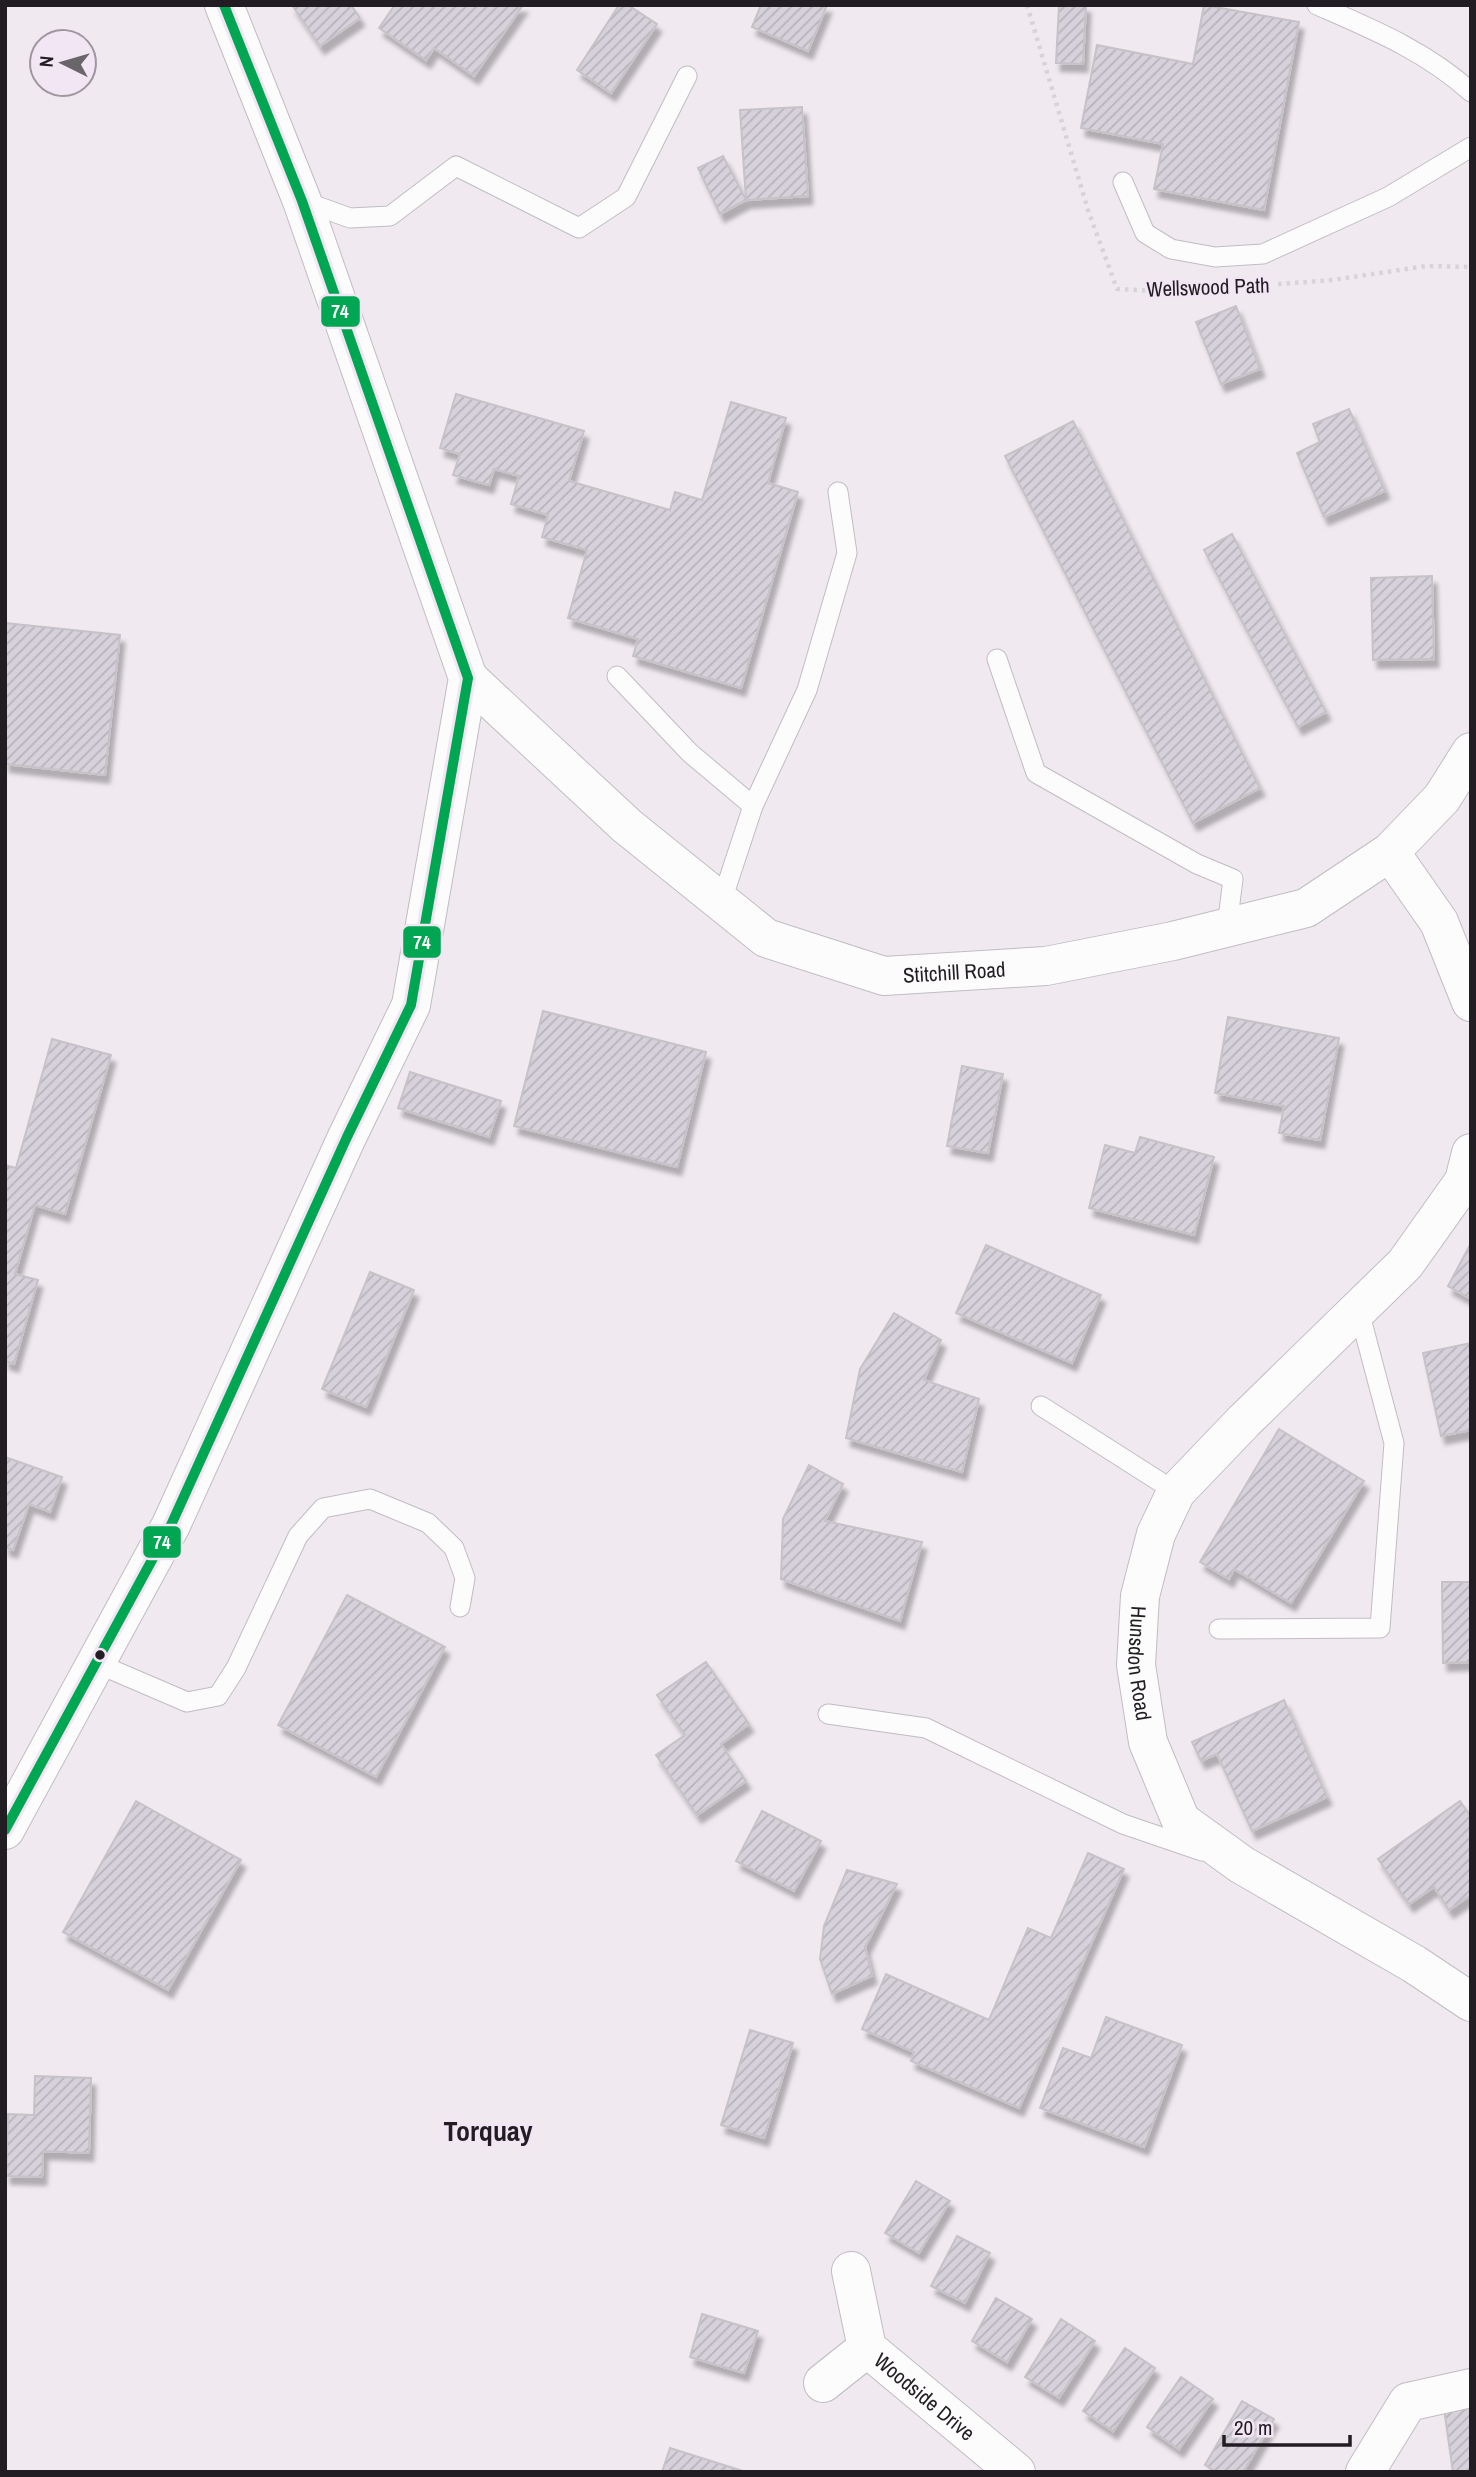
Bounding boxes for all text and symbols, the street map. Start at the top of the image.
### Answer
north arrow [28,28,98,98]
text: N [33,55,60,68]
street label: Wellswood Path [1146,270,1270,304]
line badge: 74 [320,295,361,328]
text: 74 [331,298,349,324]
line badge: 74 [402,925,442,959]
text: 74 [413,929,431,955]
street label: Stitchill Road [902,954,1006,989]
line badge: 74 [142,1525,182,1559]
text: 74 [153,1529,171,1555]
street label: Hunsdon Road [1122,1605,1159,1722]
unlabelled marker [93,1648,107,1662]
district label: Torquay [444,2112,533,2150]
street label: Woodside Drive [868,2346,982,2447]
scale bar [1224,2404,1350,2448]
text: 20 m [1234,2413,1272,2442]

